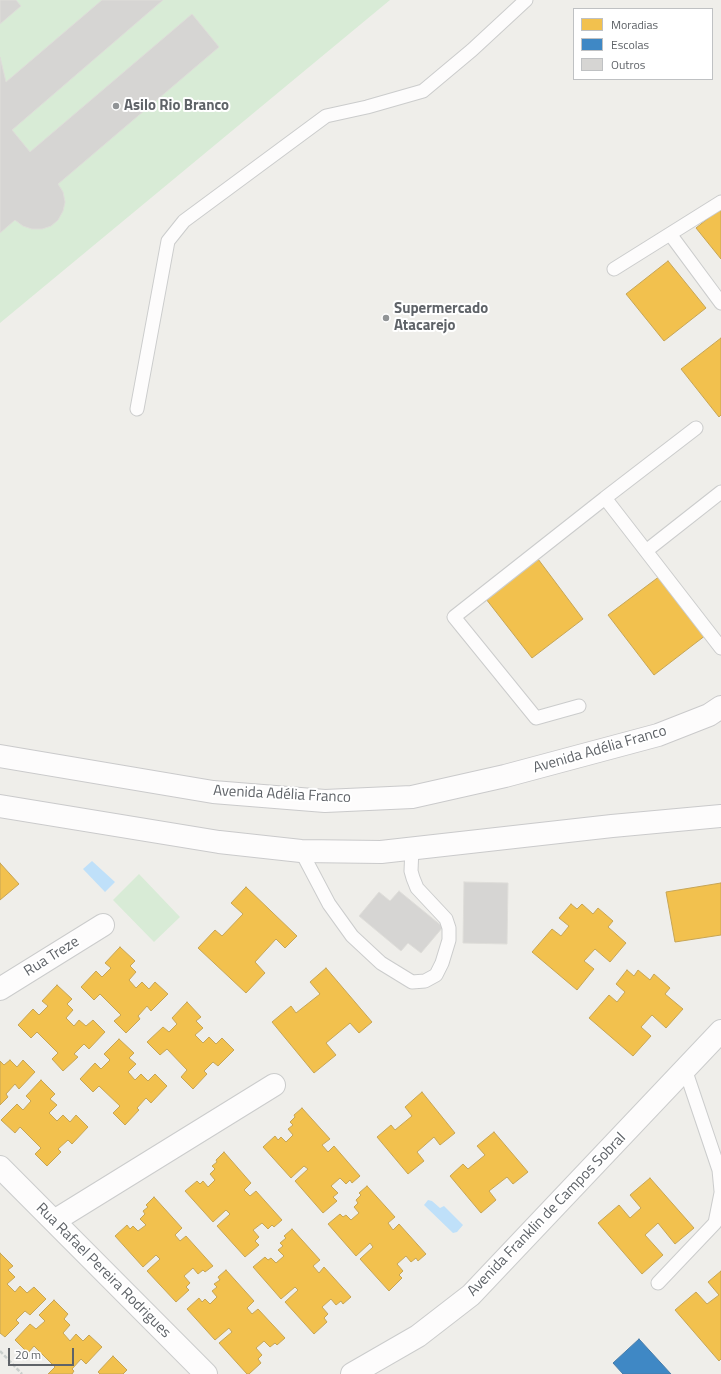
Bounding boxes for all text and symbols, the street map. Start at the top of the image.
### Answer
legend [573,8,713,80]
text: Moradias [611,15,658,34]
text: Escolas [611,35,649,54]
text: Outros [611,55,645,74]
place label: Asilo Rio Branco [124,97,229,115]
marker: Asilo Rio Branco [111,101,121,111]
place label: Supermercado Atacarejo [394,300,488,335]
marker: Supermercado Atacarejo [381,313,391,323]
street label: Avenida Adélia Franco [531,722,669,778]
street label: Avenida Adélia Franco [213,782,351,808]
street label: Rua Treze [21,933,83,981]
street label: Avenida Franklin de Campos Sobral [464,1130,630,1300]
street label: Rua Rafael Pereira Rodrigues [32,1200,174,1342]
scale bar [10,1340,76,1366]
text: 20 m [15,1345,41,1364]

